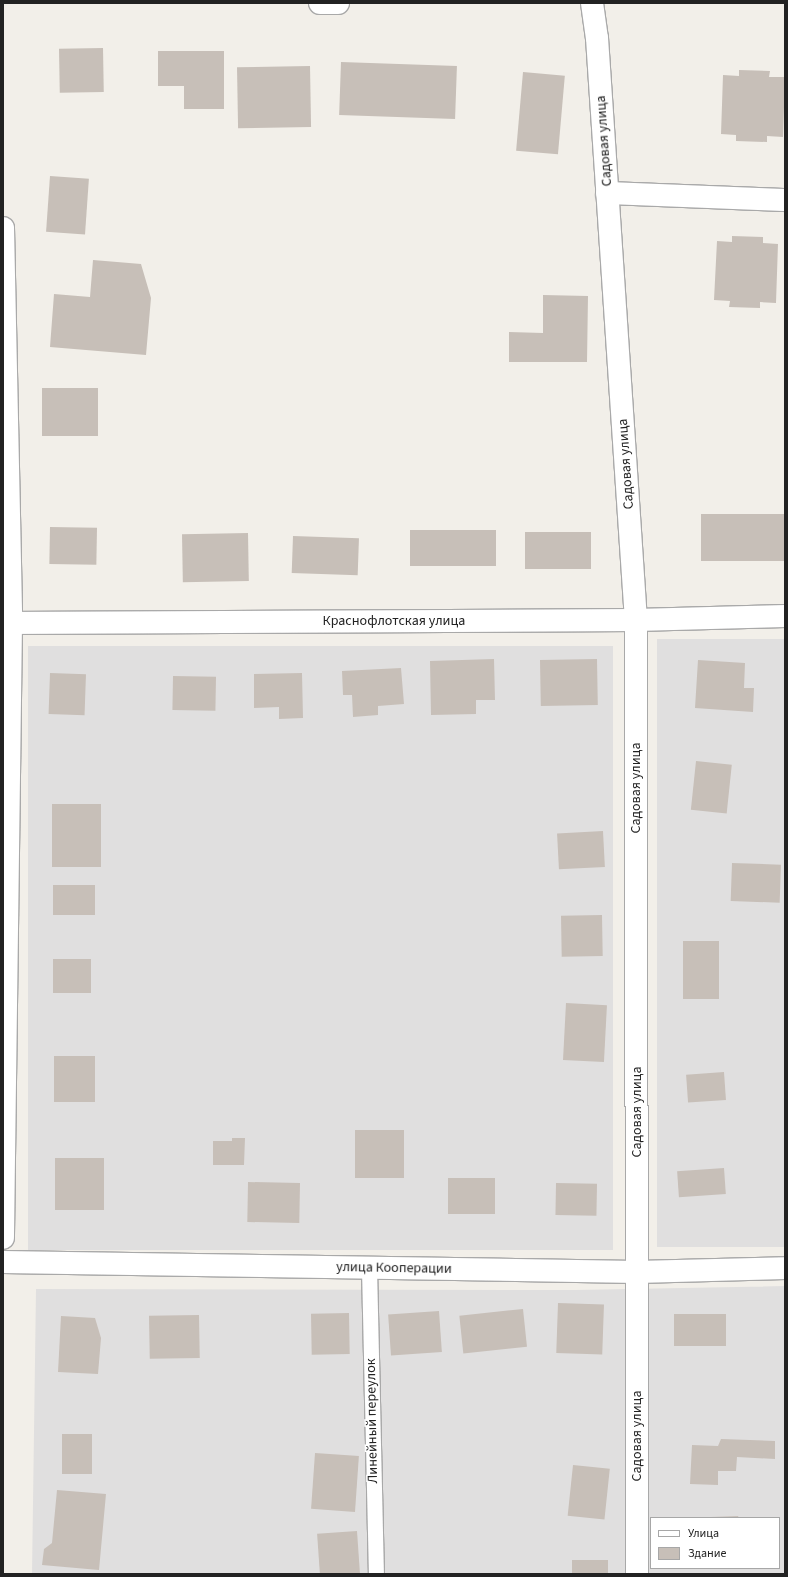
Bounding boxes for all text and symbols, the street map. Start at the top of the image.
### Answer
street label: Садовая улица [592,95,616,187]
street label: Садовая улица [614,418,638,510]
street label: Краснофлотская улица [323,613,465,629]
street label: Садовая улица [628,743,644,833]
street label: Садовая улица [629,1067,645,1157]
street label: улица Кооперации [336,1259,452,1277]
street label: Линейный переулок [363,1358,381,1484]
street label: Садовая улица [629,1391,645,1481]
legend [650,1517,780,1569]
text: Улица [688,1525,719,1542]
text: Здание [688,1545,727,1562]

